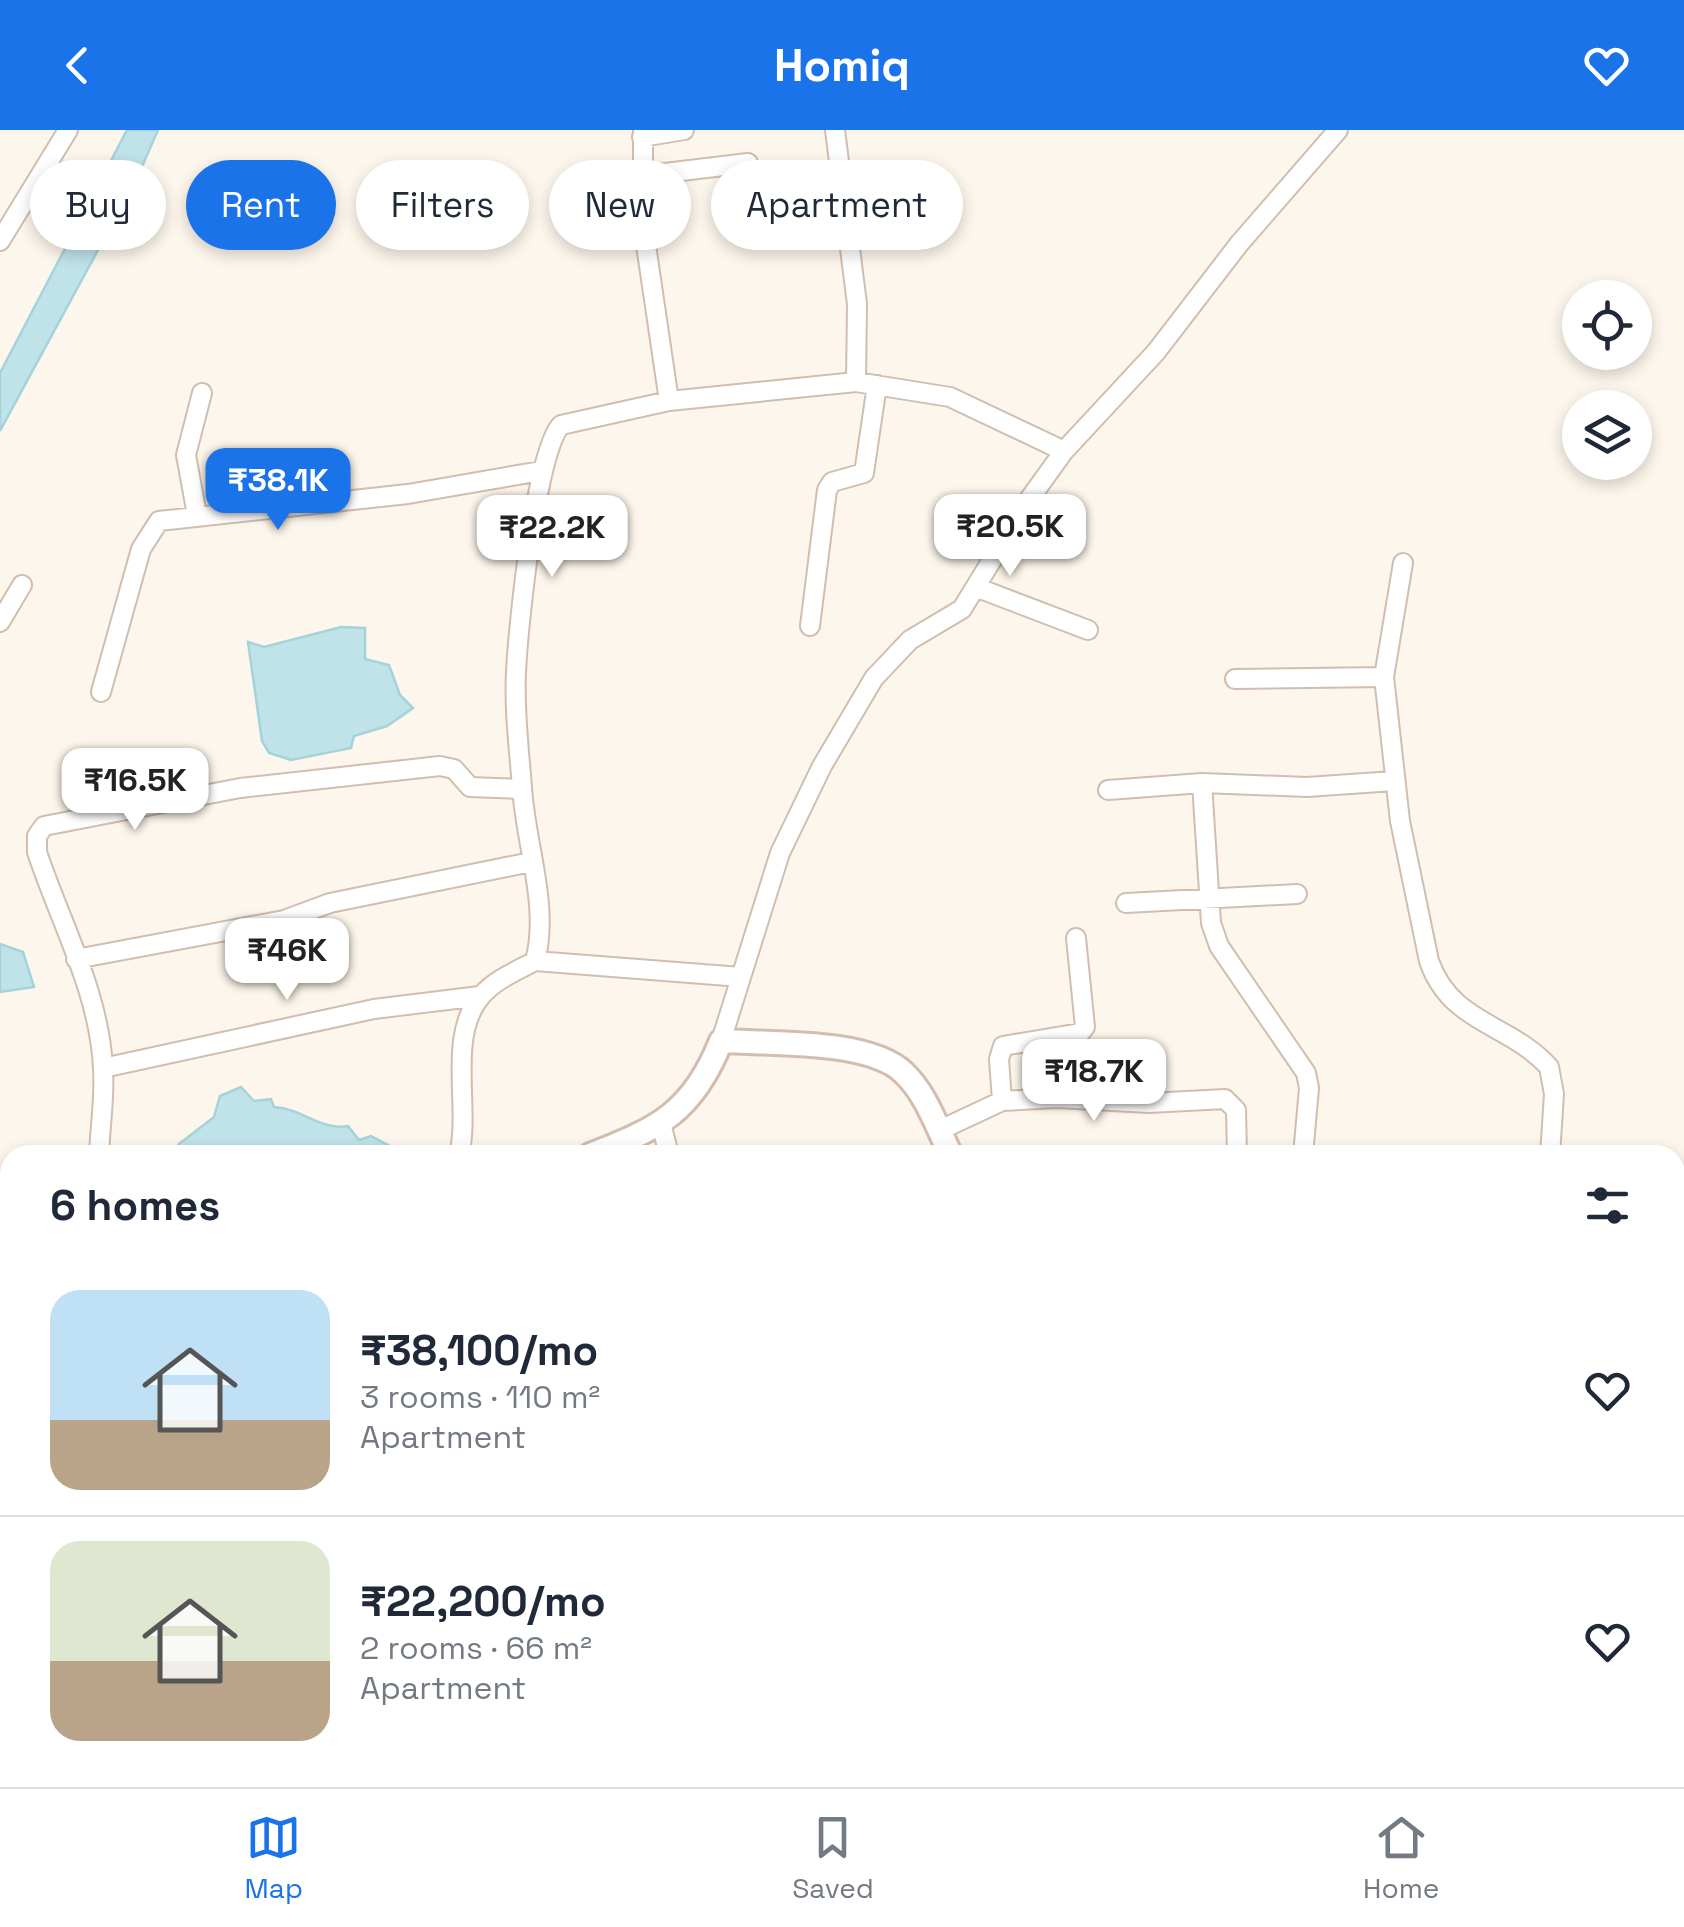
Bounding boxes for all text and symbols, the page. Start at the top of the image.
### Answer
text: Homiq [774,37,910,94]
icon: back [50,38,105,93]
icon: heart [1579,38,1634,93]
chip: Buy [30,160,166,250]
chip: Rent [186,160,336,250]
chip: Filters [356,160,529,250]
chip: New [549,160,691,250]
chip: Apartment [711,160,963,250]
map controls [1562,280,1652,480]
button: locate [1562,280,1652,370]
button: layers [1562,390,1652,480]
pin: ₹38.1K [197,448,359,533]
text: ₹38.1K [228,460,328,500]
pin: ₹20.5K [929,494,1091,579]
pin: ₹22.2K [471,495,633,580]
text: ₹20.5K [956,506,1064,546]
text: ₹22.2K [499,507,605,547]
pin: ₹16.5K [54,748,216,833]
text: ₹16.5K [84,760,186,800]
pin: ₹46K [228,918,346,1003]
text: ₹46K [247,930,327,970]
pin: ₹18.7K [1013,1039,1175,1124]
text: ₹18.7K [1044,1051,1144,1091]
icon: filters [1580,1178,1635,1233]
text: 6 homes [50,1179,220,1232]
text: ₹38,100/mo [360,1324,598,1377]
icon: home [130,1330,250,1450]
icon: heart [1580,1363,1635,1418]
text: 3 rooms · 110 m² [360,1377,600,1417]
text: Apartment [360,1417,526,1457]
text: ₹22,200/mo [360,1575,606,1628]
icon: home [130,1581,250,1701]
icon: heart [1580,1614,1635,1669]
text: 2 rooms · 66 m² [360,1628,592,1668]
text: Apartment [360,1668,526,1708]
tab: Map [245,1810,303,1906]
tab: Saved [792,1810,874,1906]
tab: Home [1363,1810,1439,1906]

